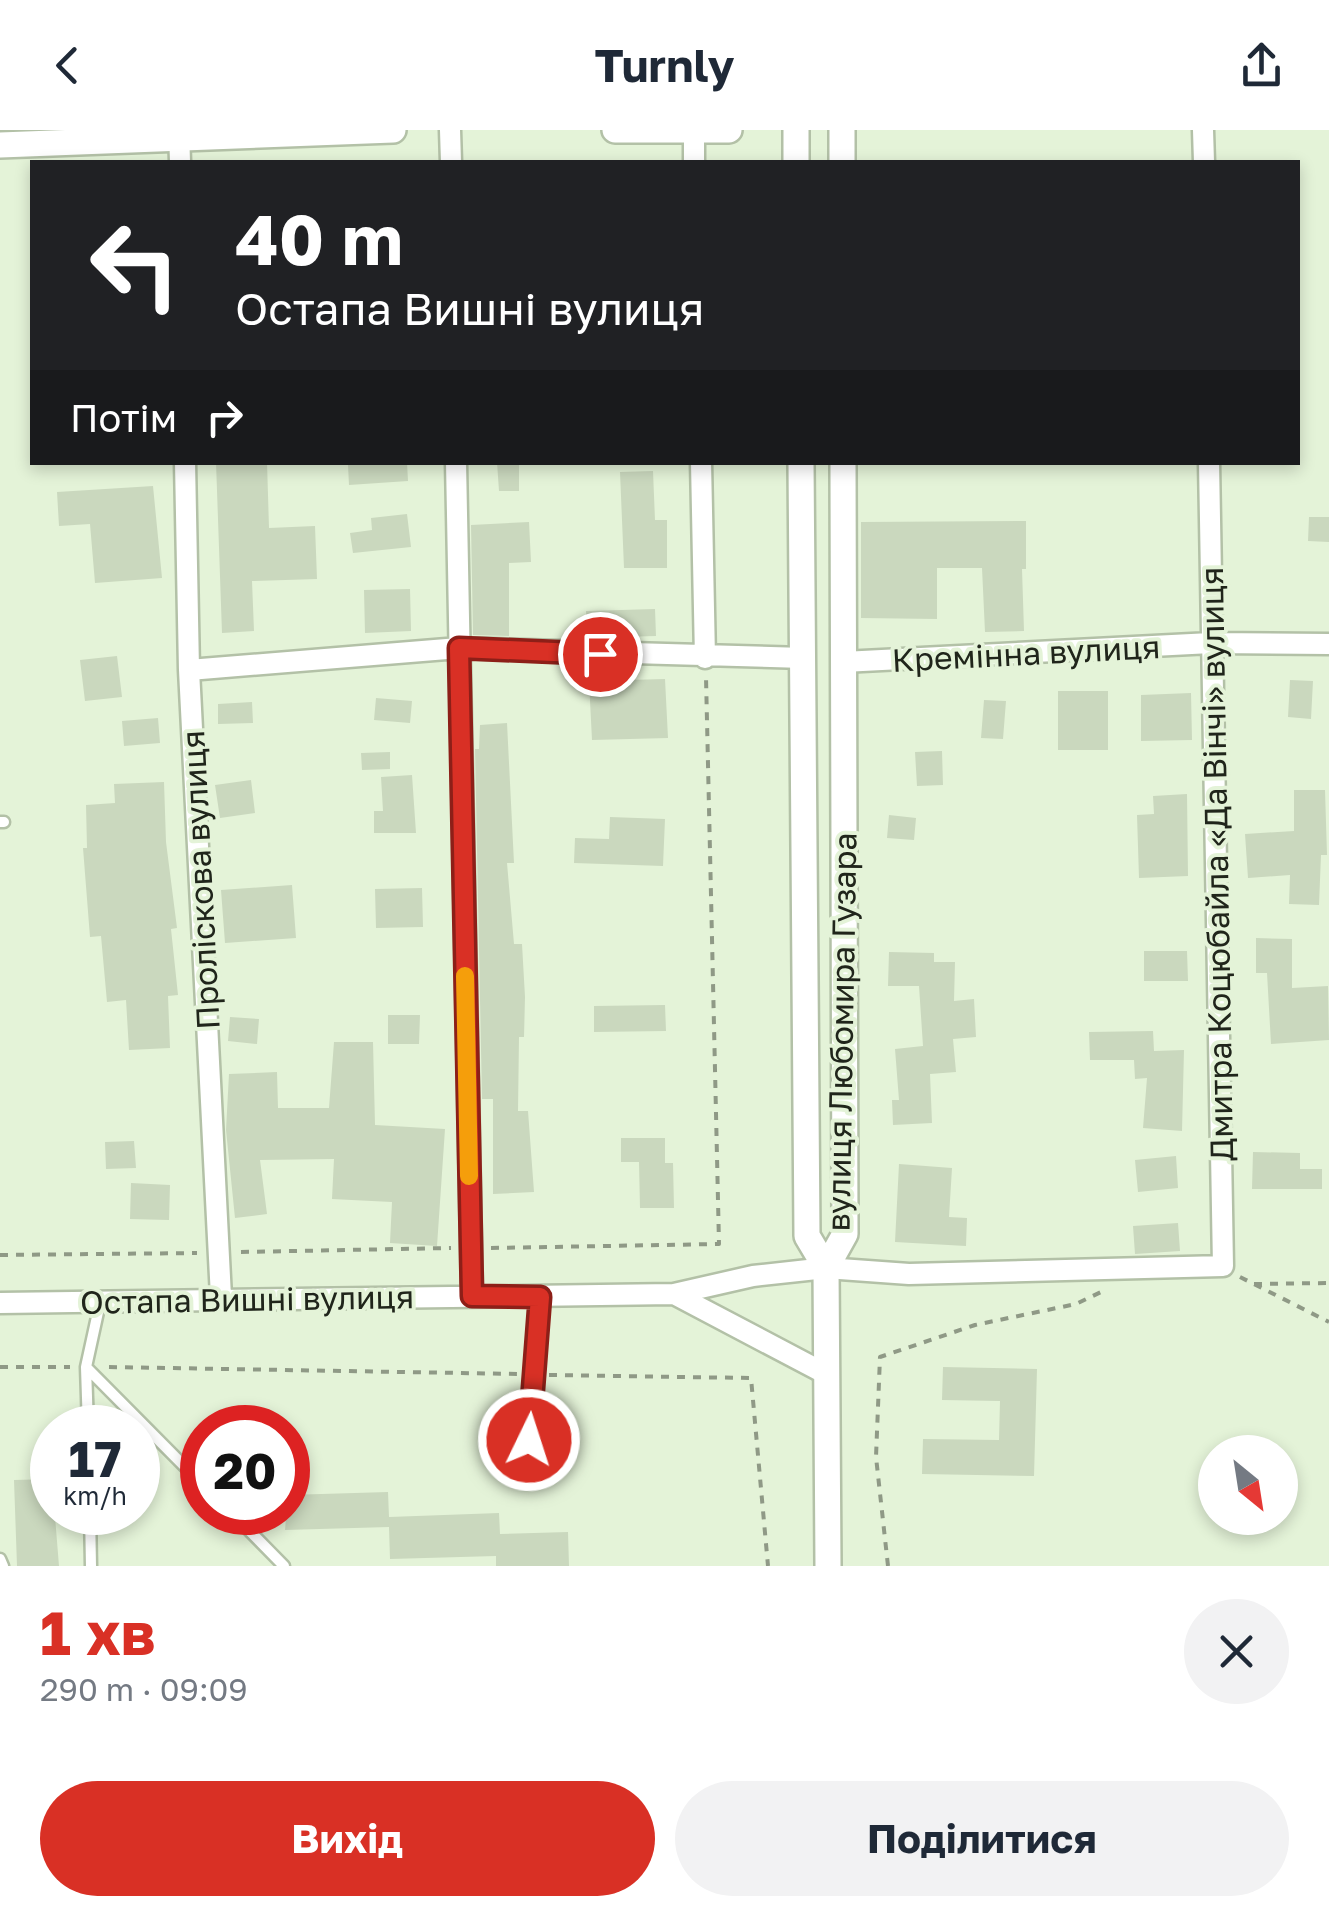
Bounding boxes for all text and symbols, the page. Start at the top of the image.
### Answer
icon: back [40,38,95,93]
text: Turnly [594,38,735,92]
icon: share [1234,38,1289,93]
text: 40 m [235,196,403,280]
icon: left [70,200,200,330]
text: Остапа Вишні вулиця [235,281,705,335]
icon: right [197,390,252,445]
text: Потім [70,395,177,440]
street label: Дмитра Коцюбайла «Да Вінчі» вулиця [1192,567,1240,1161]
pin [558,612,643,697]
icon: arrive [573,627,628,682]
street label: Кремінна вулиця [891,627,1161,679]
street label: Проліскова вулиця [173,729,227,1031]
street label: вулиця Любомира Гузара [819,832,863,1232]
street label: Остапа Вишні вулиця [80,1277,414,1321]
position arrow [477,1388,581,1492]
speed limit sign: 20 [180,1405,310,1535]
text: 17 [68,1428,121,1488]
north arrow [1198,1435,1298,1535]
map controls [1198,1435,1298,1535]
text: km/h [63,1480,127,1511]
text: 1 хв [40,1596,156,1668]
button: close [1184,1599,1289,1704]
text: 290 m · 09:09 [40,1670,248,1708]
button: Вихід [40,1781,655,1896]
button: Поділитися [675,1781,1289,1896]

